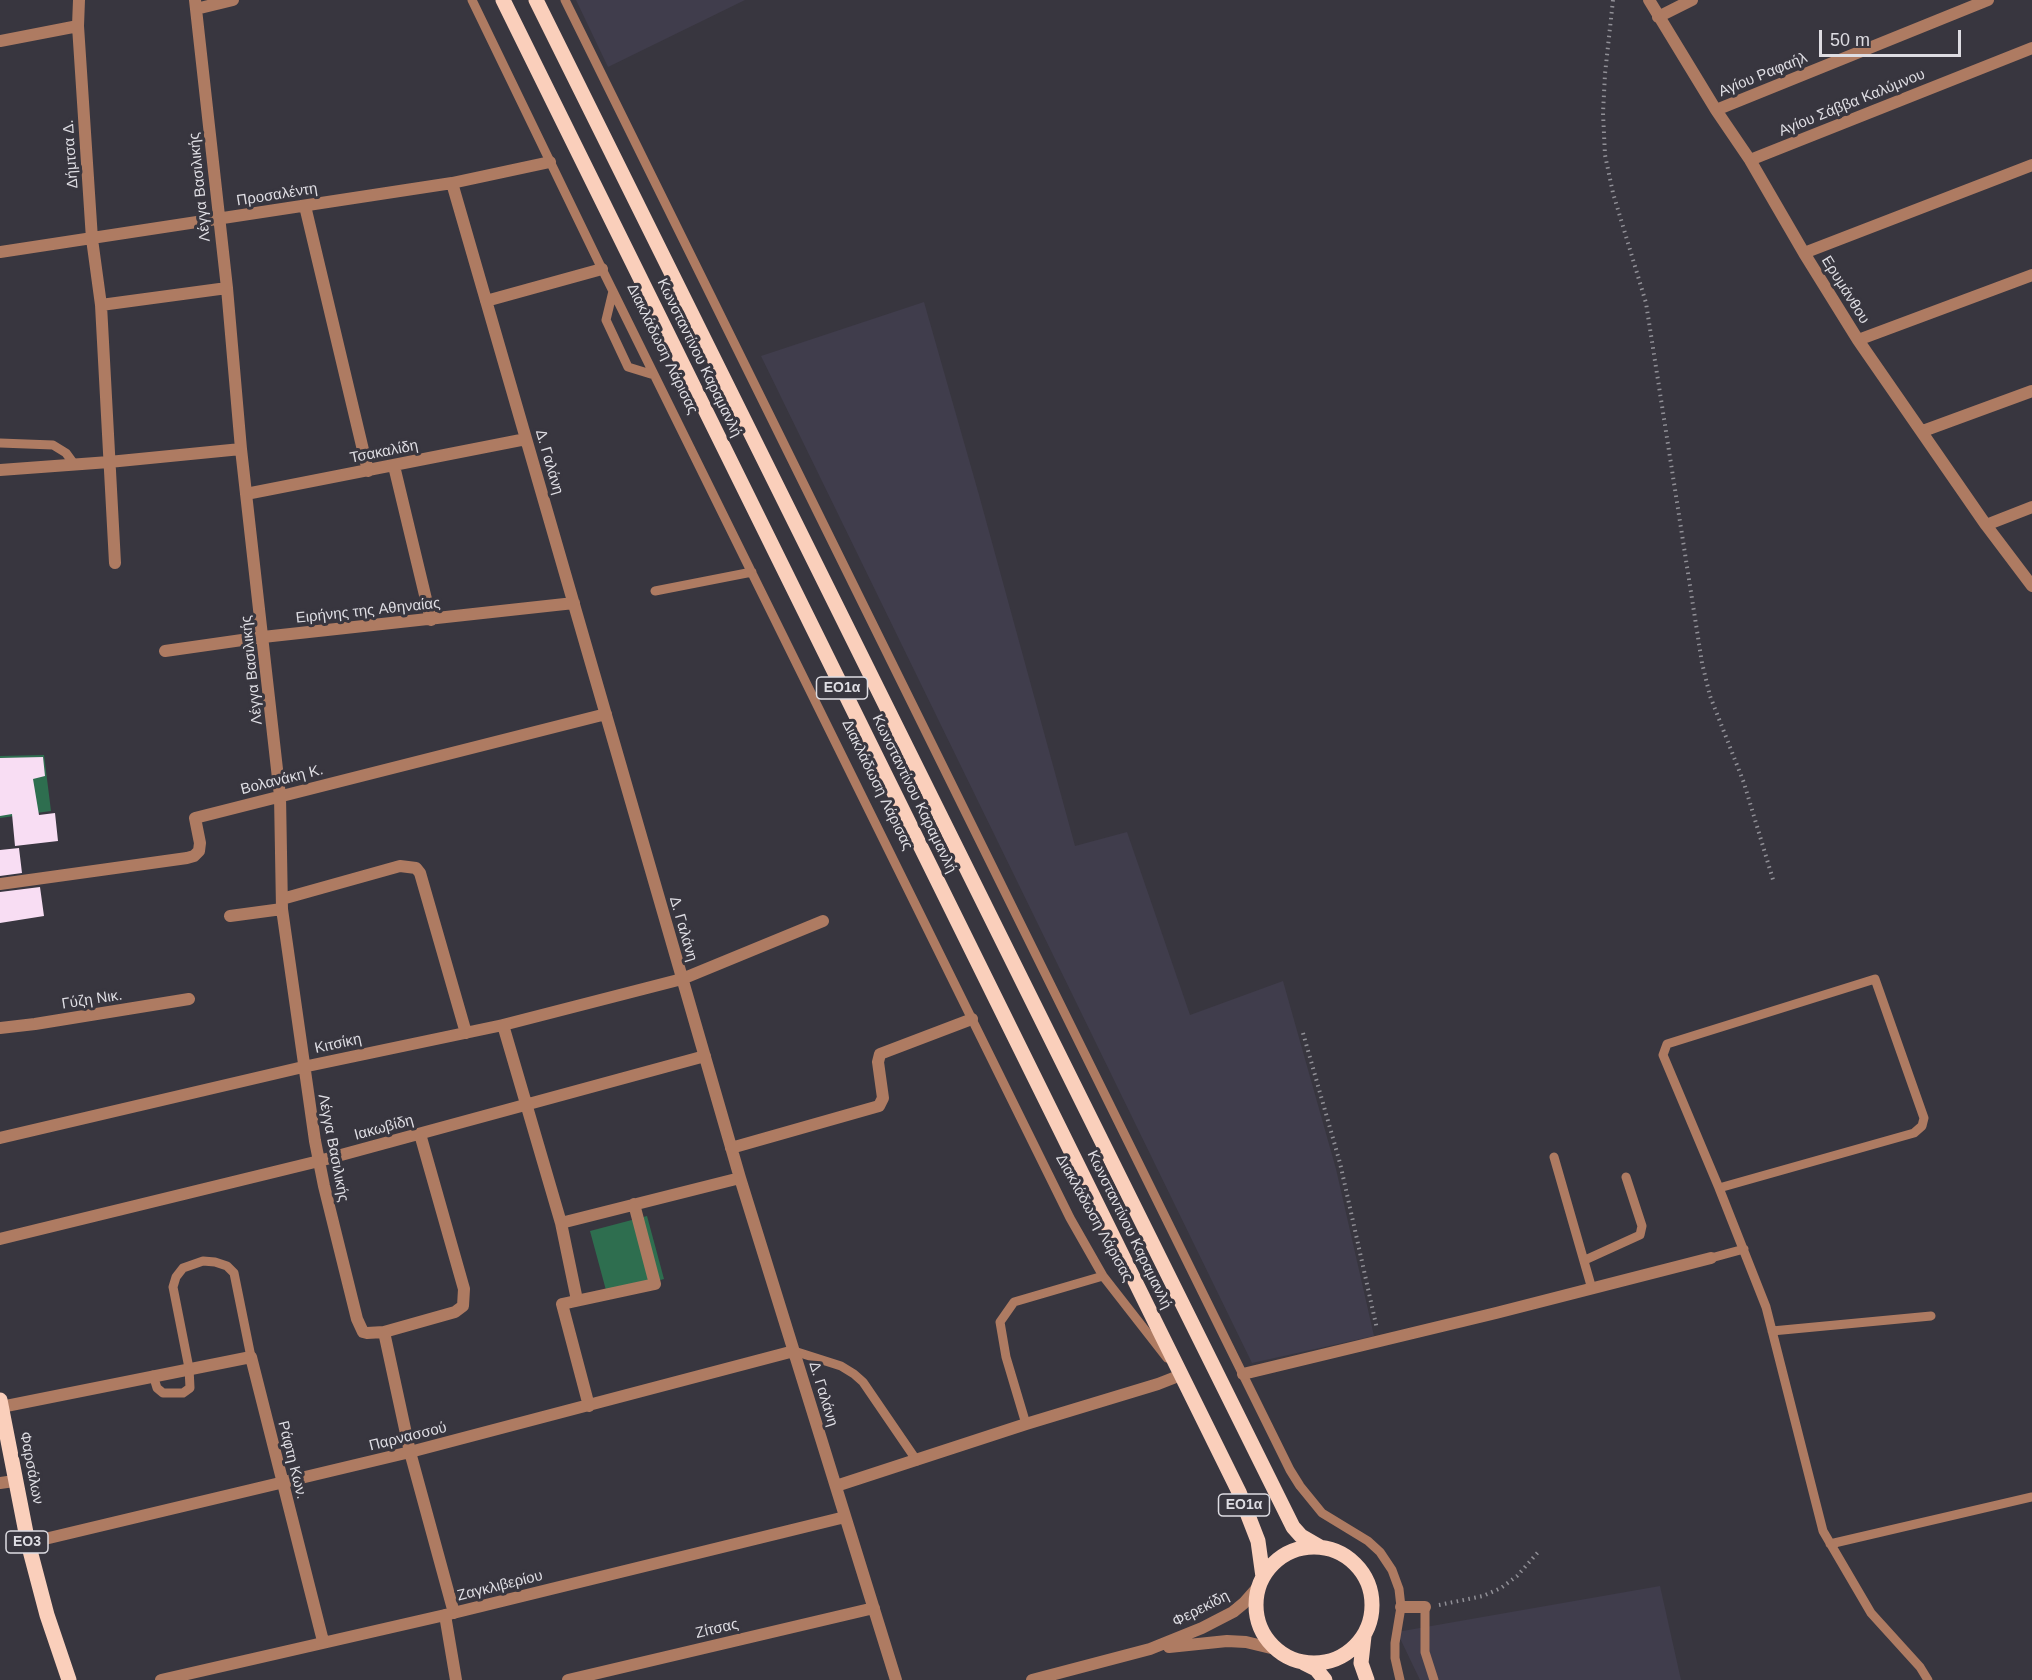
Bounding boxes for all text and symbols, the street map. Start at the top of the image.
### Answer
scale bar [1822,18,1964,56]
text: 50 m [1830,30,1870,50]
street label: Αγίου Ραφαήλ [1716,49,1810,101]
street label: Αγίου Σάββα Καλύμνου [1776,65,1928,141]
street label: Δήμτσα Δ. [60,119,82,189]
street label: Λέγγα Βασιλικής [185,132,215,242]
street label: Προσαλέντη [235,180,319,210]
street label: Ερυμάνθου [1817,253,1873,327]
street label: Κωνσταντίνου Καραμανλή [653,276,745,440]
street label: Διακλάδωση Λάρισας [623,281,701,417]
street label: Δ. Γαλάνη [531,427,567,497]
street label: Τσακαλίδη [348,437,420,467]
street label: Ειρήνης της Αθηναίας [295,594,441,628]
street label: Λέγγα Βασιλικής [237,615,267,725]
road number: ΕΟ1α [816,677,868,699]
street label: Κωνσταντίνου Καραμανλή [868,712,960,876]
street label: Διακλάδωση Λάρισας [838,717,916,853]
street label: Βολανάκη Κ. [239,761,325,799]
street label: Δ. Γαλάνη [665,894,701,964]
street label: Γύζη Νικ. [60,986,124,1014]
street label: Κιτσίκη [313,1030,363,1058]
street label: Λέγγα Βασιλικής [314,1092,352,1204]
street label: Ιακωβίδη [352,1111,416,1145]
street label: Κωνσταντίνου Καραμανλή [1083,1148,1175,1312]
street label: Διακλάδωση Λάρισας [1051,1151,1137,1285]
street label: Δ. Γαλάνη [805,1359,841,1429]
street label: Ράφτη Κων. [274,1419,310,1501]
street label: Παρνασσού [367,1419,449,1455]
street label: Φαρσάλων [15,1430,47,1506]
road number: ΕΟ1α [1218,1494,1270,1516]
road number: ΕΟ3 [6,1531,48,1553]
street label: Ζαγκλιβερίου [455,1567,545,1605]
street label: Φερεκίδη [1170,1587,1232,1631]
street label: Ζίτσας [694,1615,740,1643]

